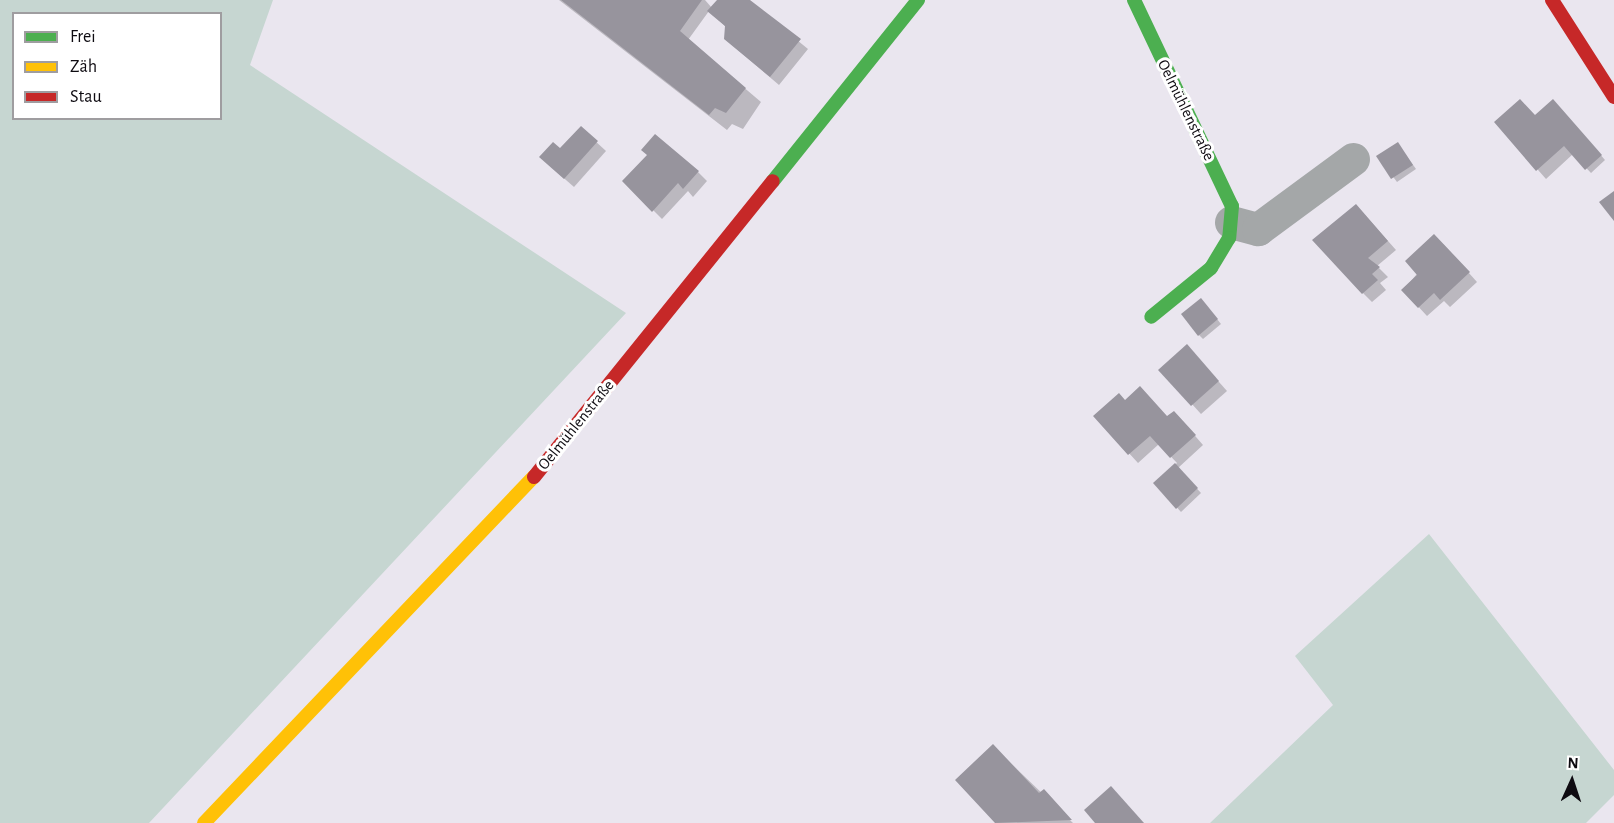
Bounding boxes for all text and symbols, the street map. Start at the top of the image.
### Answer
legend [12,12,222,120]
text: Frei [70,28,96,46]
street label: Oelmühlenstraße [1153,56,1219,164]
text: Zäh [70,58,97,76]
text: Stau [70,88,102,106]
street label: Oelmühlenstraße [534,376,618,474]
north arrow [1542,751,1602,811]
text: N [1567,755,1579,771]

